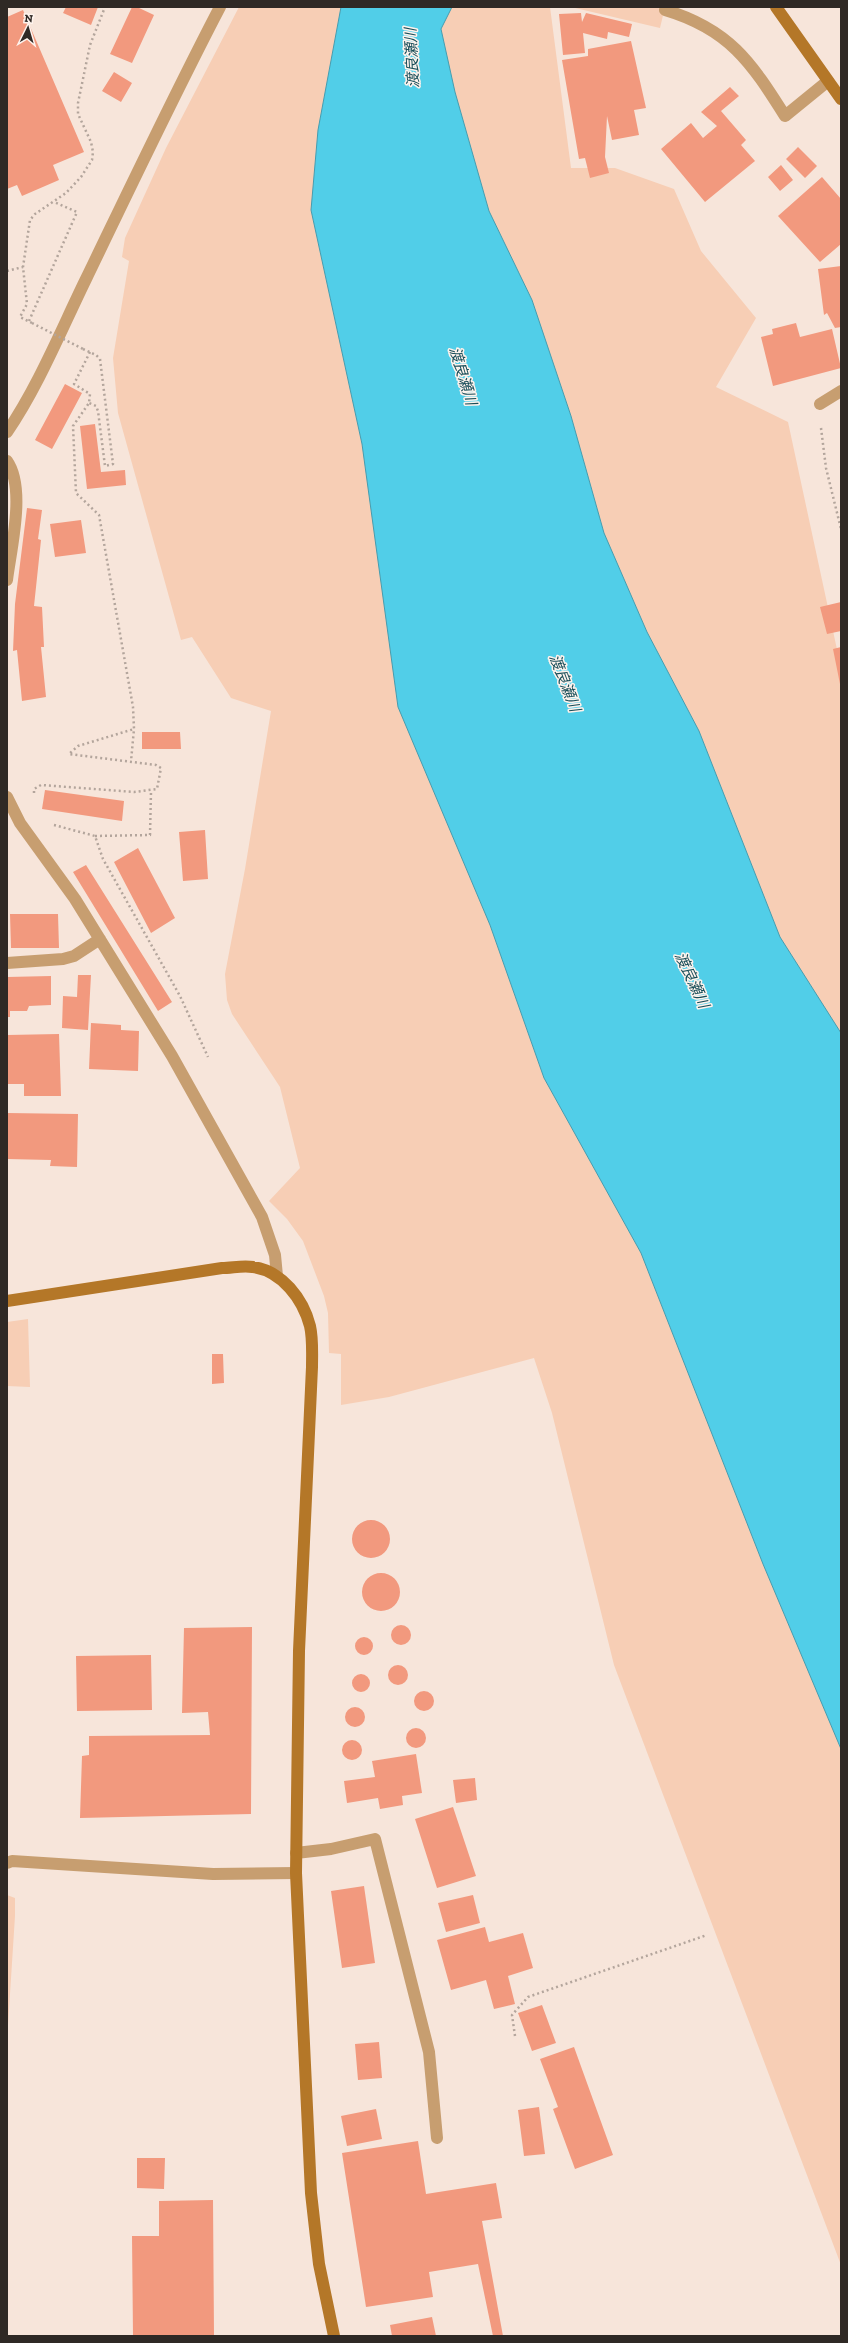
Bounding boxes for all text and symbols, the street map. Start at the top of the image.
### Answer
north arrow [8,8,48,48]
text: N [24,12,34,25]
water label: 渡良瀬川 [401,26,423,88]
water label: 渡良瀬川 [446,345,481,409]
water label: 渡良瀬川 [546,652,585,716]
water label: 渡良瀬川 [671,949,714,1013]

